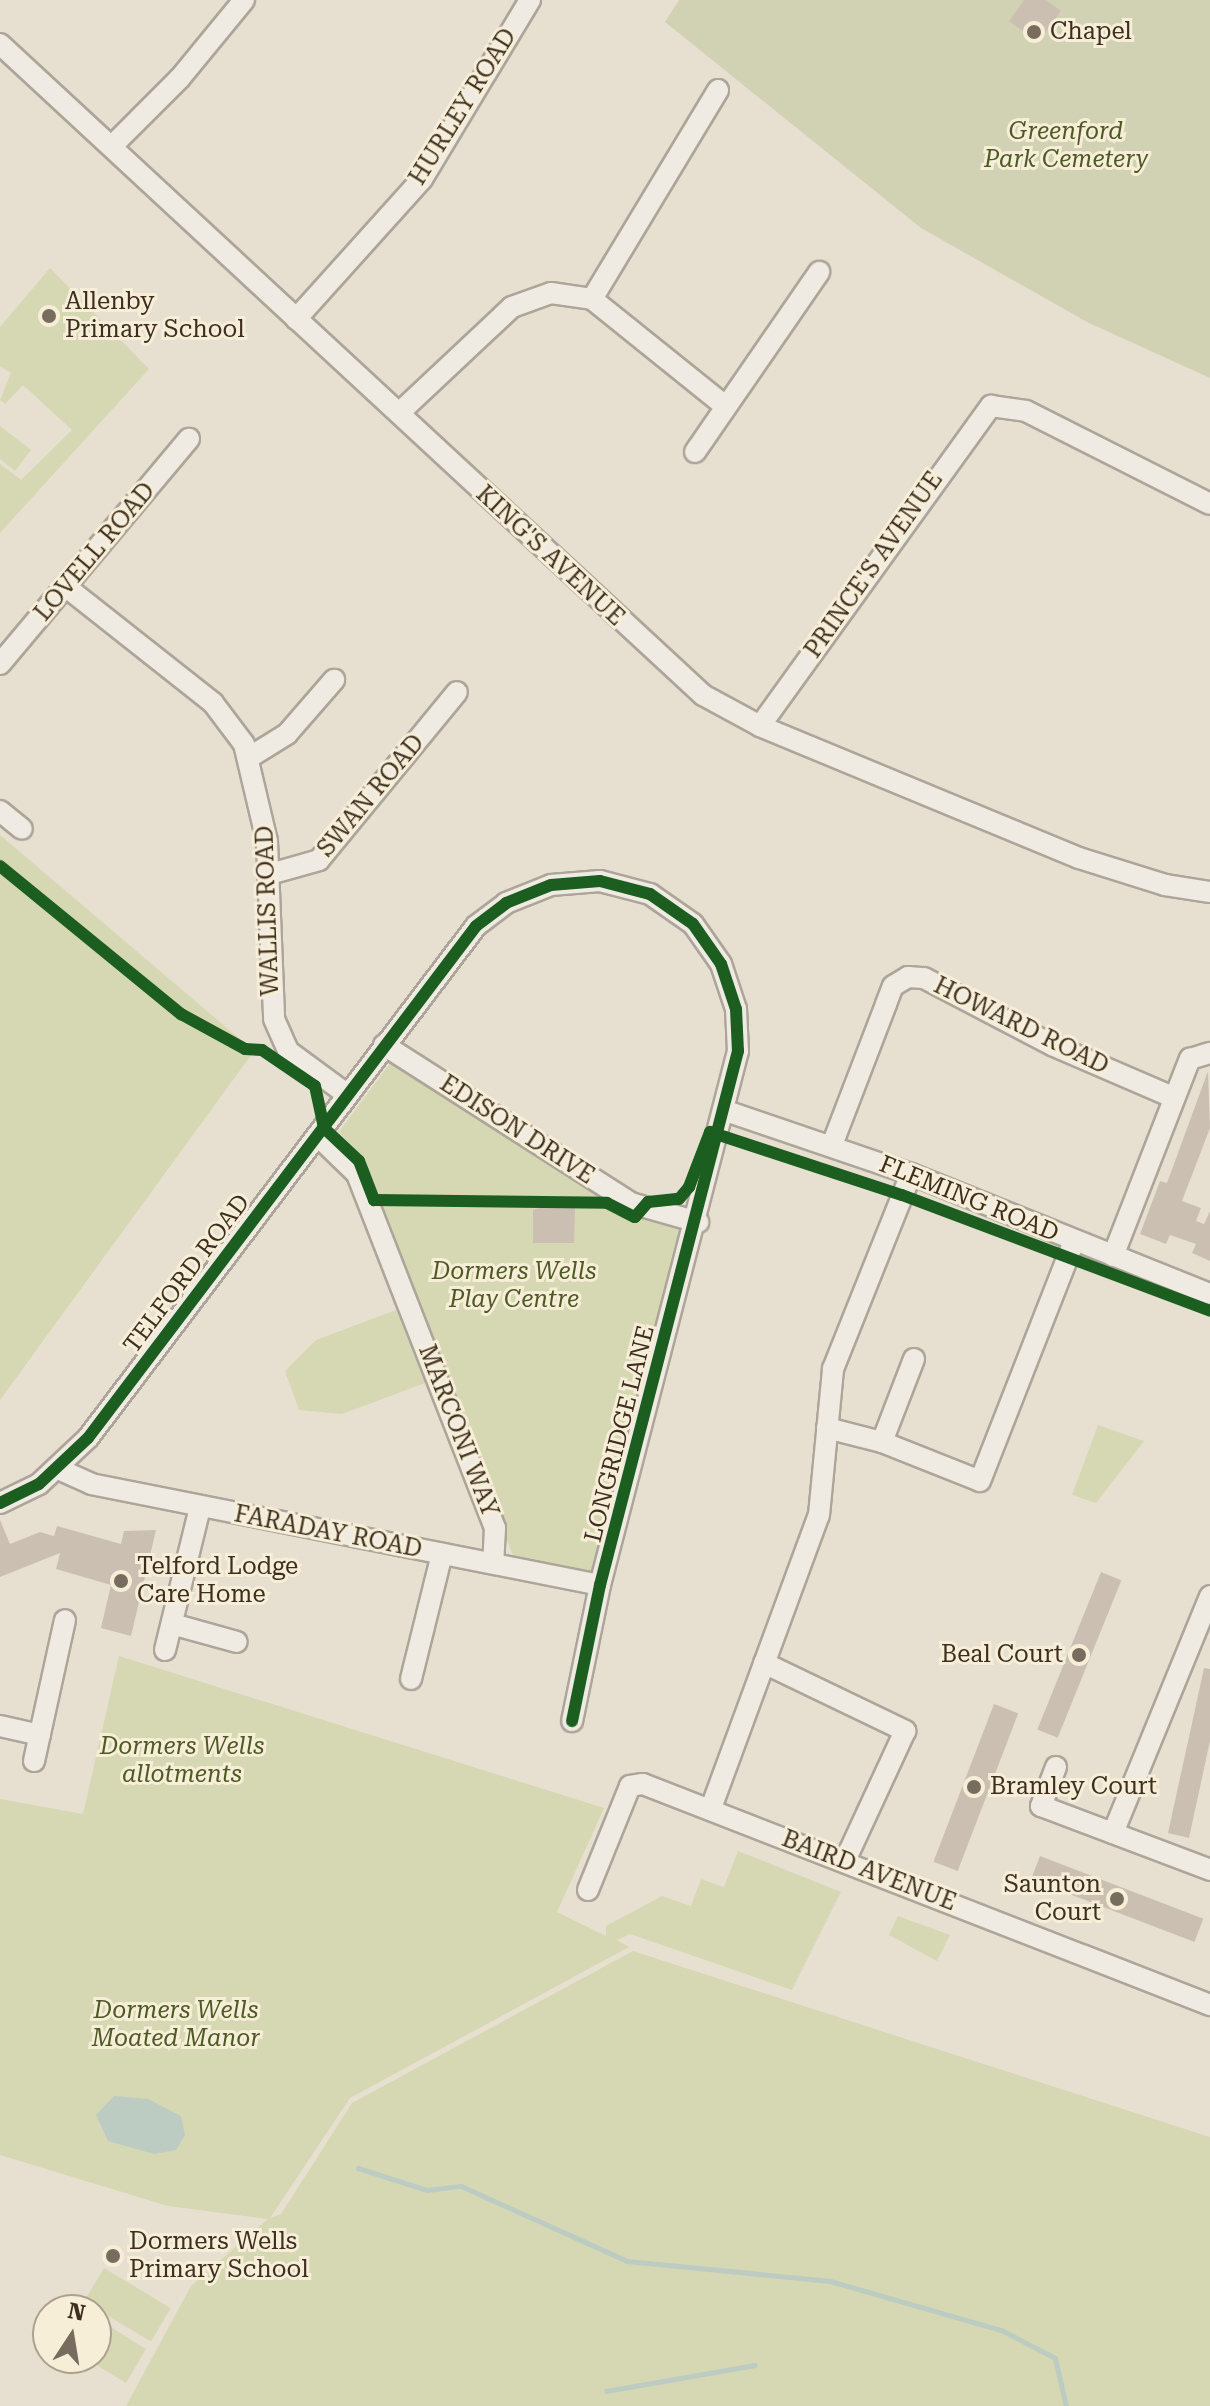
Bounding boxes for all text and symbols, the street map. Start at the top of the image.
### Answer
place label: Chapel [1050,18,1132,46]
street label: HURLEY ROAD [403,23,523,191]
marker: Chapel [1025,23,1043,41]
park label: Greenford Park Cemetery [984,118,1148,174]
place label: Allenby Primary School [65,288,245,344]
marker: Allenby Primary School [40,307,58,325]
street label: PRINCE'S AVENUE [799,466,949,664]
street label: LOVELL ROAD [29,477,161,627]
street label: KING'S AVENUE [470,480,630,632]
street label: SWAN ROAD [312,729,430,863]
street label: WALLIS ROAD [251,825,285,997]
street label: HOWARD ROAD [929,971,1113,1081]
street label: EDISON DRIVE [434,1069,600,1191]
street label: FLEMING ROAD [875,1150,1063,1248]
street label: TELFORD ROAD [118,1189,256,1359]
park label: Dormers Wells Play Centre [432,1258,596,1314]
street label: LONGRIDGE LANE [579,1323,661,1545]
street label: MARCONI WAY [412,1341,504,1521]
street label: FARADAY ROAD [232,1500,424,1564]
place label: Telford Lodge Care Home [137,1553,298,1609]
marker: Telford Lodge Care Home [112,1572,130,1590]
place label: Beal Court [941,1641,1063,1669]
marker: Beal Court [1070,1646,1088,1664]
park label: Dormers Wells allotments [100,1733,264,1789]
place label: Bramley Court [990,1773,1157,1801]
marker: Bramley Court [965,1778,983,1796]
street label: BAIRD AVENUE [778,1825,960,1917]
place label: Saunton Court [1004,1871,1101,1927]
marker: Saunton Court [1108,1890,1126,1908]
park label: Dormers Wells Moated Manor [92,1997,260,2053]
place label: Dormers Wells Primary School [129,2228,309,2284]
marker: Dormers Wells Primary School [104,2247,122,2265]
north arrow [32,2294,112,2374]
text: N [66,2298,88,2326]

